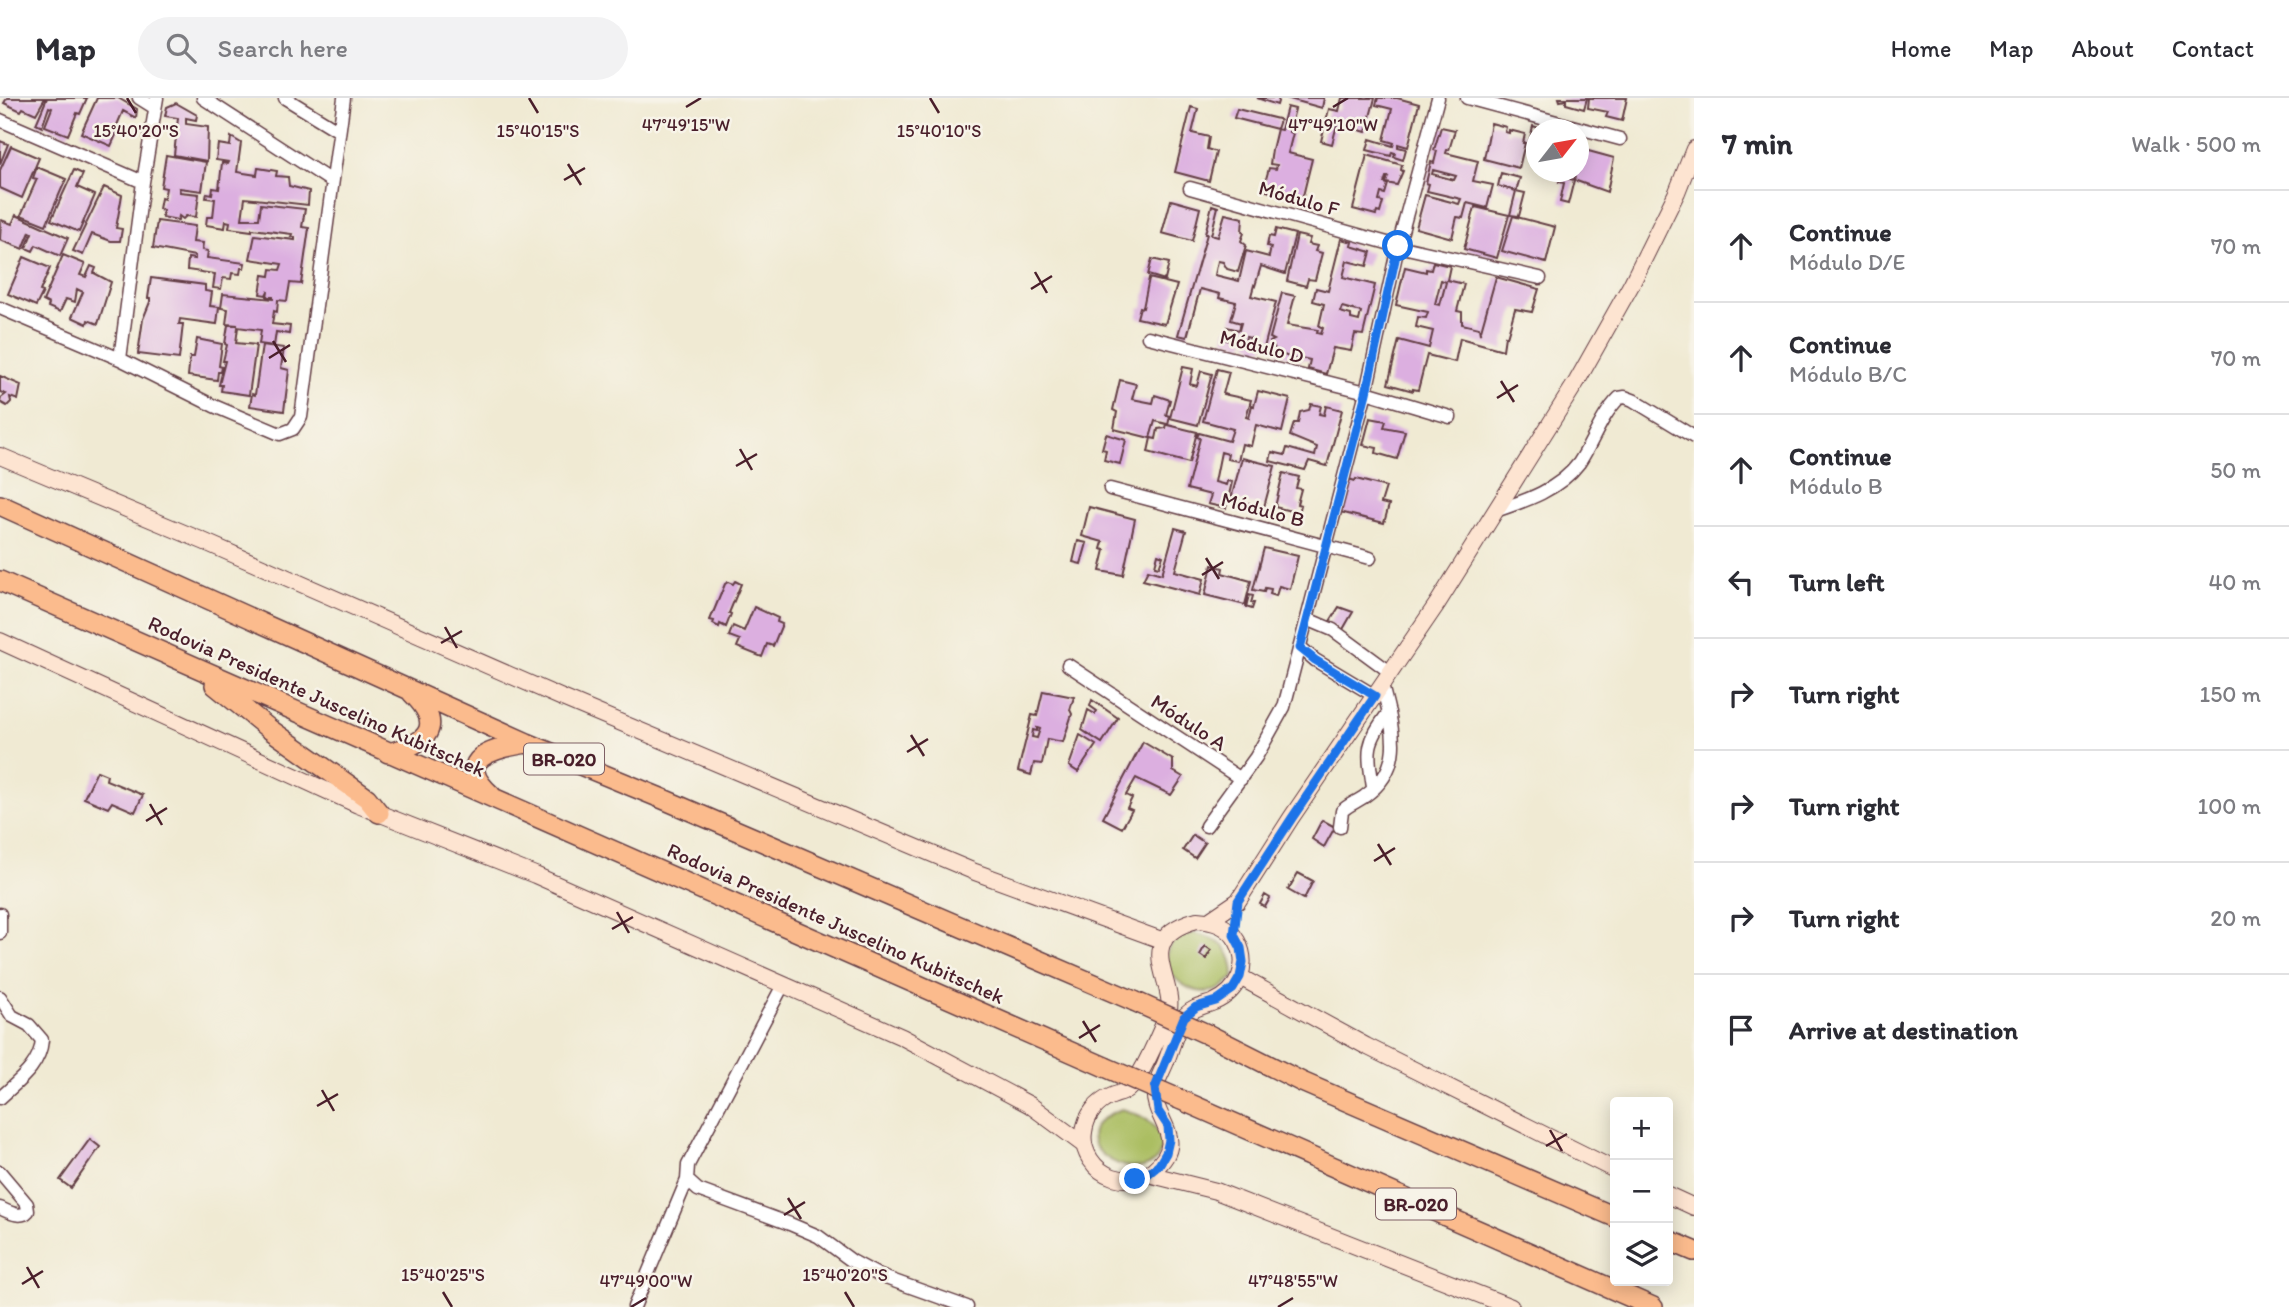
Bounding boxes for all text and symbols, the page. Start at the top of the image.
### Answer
search box [138,17,628,80]
text: Map [35,29,96,68]
icon: search [162,29,200,67]
text: Search here [218,32,348,64]
text: Home [1891,34,1951,63]
text: Map [1989,34,2033,63]
text: About [2071,34,2134,63]
text: Contact [2172,34,2254,63]
text: 47°49'15"W [642,114,730,136]
text: 47°49'10"W [1288,114,1378,136]
north arrow [1526,119,1589,182]
text: 15°40'20"S [93,120,179,142]
text: 15°40'15"S [497,120,579,142]
text: 15°40'10"S [897,120,981,142]
text: 7 min [1722,125,1793,162]
text: Walk · 500 m [2131,130,2261,158]
street label: Módulo F [1256,175,1342,221]
text: Continue [1789,216,1892,248]
icon: ahead [1722,227,1760,265]
route start [1382,230,1413,261]
text: 70 m [2211,232,2261,260]
text: Módulo D/E [1789,248,1905,276]
street label: Módulo D [1217,324,1307,369]
text: Continue [1789,328,1892,360]
icon: ahead [1722,339,1760,377]
text: 70 m [2211,344,2261,372]
text: Módulo B/C [1789,360,1907,388]
text: Continue [1789,440,1892,472]
icon: ahead [1722,451,1760,489]
text: 50 m [2210,456,2261,484]
text: Módulo B [1789,472,1883,500]
street label: Módulo B [1219,486,1307,532]
icon: left [1722,563,1760,601]
text: Turn left [1789,566,1885,598]
text: 40 m [2208,568,2261,596]
street label: Rodovia Presidente Juscelino Kubitschek [145,610,490,782]
icon: right [1722,675,1760,713]
text: Turn right [1789,678,1900,710]
text: 150 m [2200,680,2261,708]
street label: Módulo A [1146,688,1232,756]
road number: BR-020 [524,744,604,774]
icon: right [1722,787,1760,825]
text: Turn right [1789,790,1900,822]
text: 100 m [2197,792,2261,820]
street label: Rodovia Presidente Juscelino Kubitschek [664,837,1009,1009]
icon: right [1722,899,1760,937]
text: Turn right [1789,902,1900,934]
text: 20 m [2210,904,2261,932]
icon: arrive [1722,1011,1760,1049]
text: Arrive at destination [1789,1014,2018,1046]
map controls [1610,1097,1673,1286]
button: + [1610,1097,1673,1160]
button: − [1610,1160,1673,1223]
route end [1119,1163,1150,1194]
road number: BR-020 [1376,1188,1456,1220]
button: layers [1610,1223,1673,1286]
text: 15°40'25"S [401,1264,485,1286]
text: 15°40'20"S [802,1264,888,1286]
text: 47°49'00"W [600,1270,692,1292]
text: 47°48'55"W [1248,1270,1338,1292]

